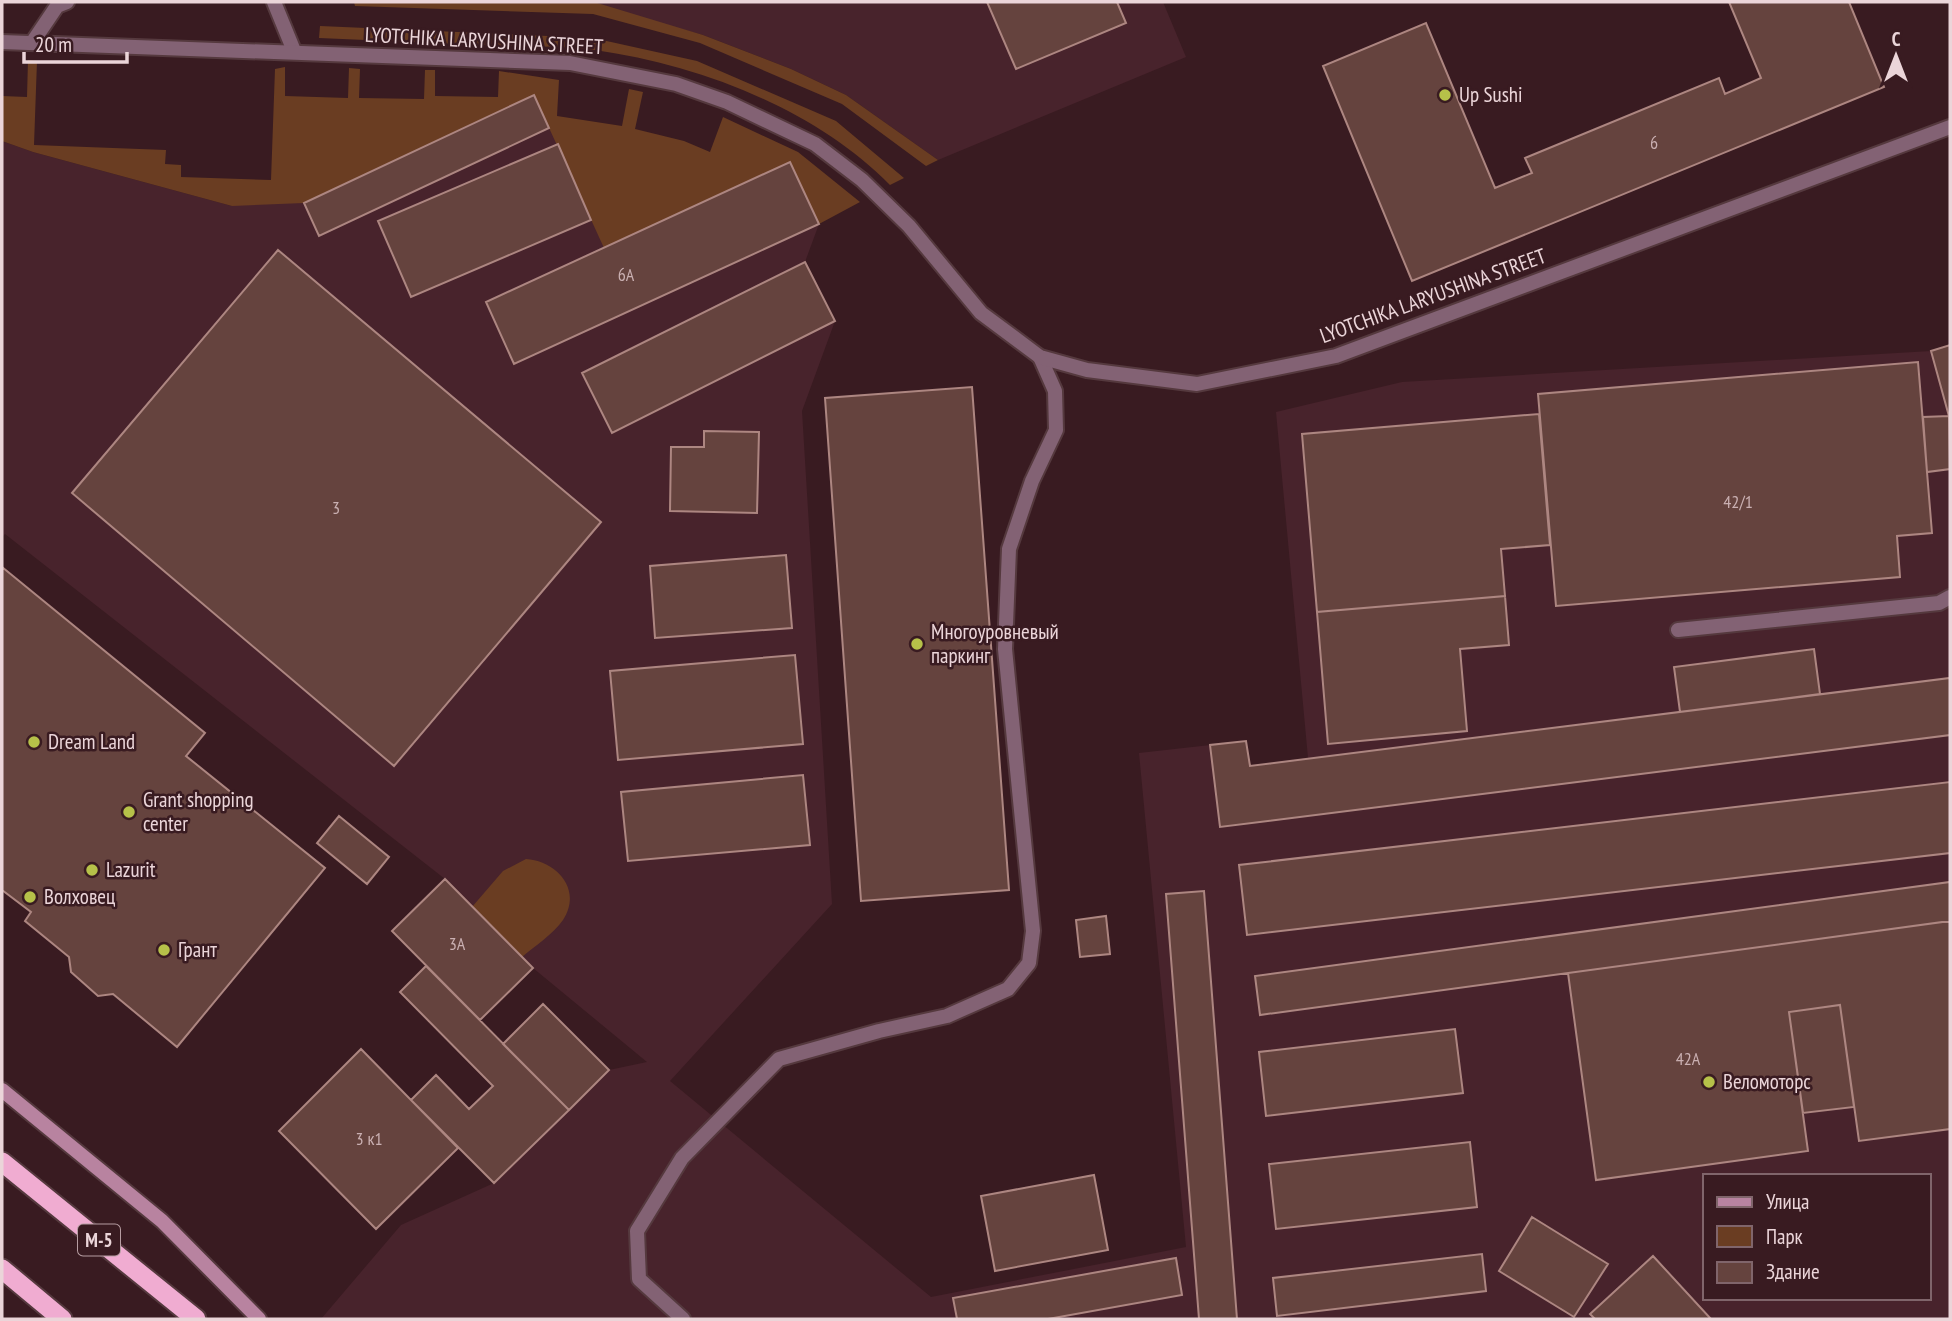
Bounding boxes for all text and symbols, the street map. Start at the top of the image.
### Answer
scale bar [24,21,128,65]
street label: LYOTCHIKA LARYUSHINA STREET [364,21,605,60]
north arrow [1861,21,1931,91]
text: С [1892,27,1901,51]
text: 20 m [35,31,72,58]
place label: Up Sushi [1459,81,1523,108]
marker: Up Sushi [1437,87,1453,103]
house number: 6 [1650,131,1658,154]
street label: LYOTCHIKA LARYUSHINA STREET [1316,242,1550,349]
house number: 6А [618,263,635,286]
house number: 42/1 [1723,490,1753,513]
house number: 3 [332,496,340,519]
place label: Многоуровневый паркинг [931,618,1059,669]
marker: Многоуровневый паркинг [909,636,925,652]
place label: Dream Land [48,728,135,755]
marker: Dream Land [26,734,42,750]
place label: Grant shopping center [143,786,253,837]
marker: Grant shopping center [121,804,137,820]
place label: Lazurit [106,856,156,883]
marker: Lazurit [84,862,100,878]
place label: Волховец [44,883,115,910]
marker: Волховец [22,889,38,905]
house number: 3А [449,932,466,955]
place label: Грант [178,936,217,963]
marker: Грант [156,942,172,958]
house number: 42А [1676,1047,1701,1070]
place label: Веломоторс [1723,1068,1811,1095]
marker: Веломоторс [1701,1074,1717,1090]
house number: 3 к1 [356,1127,382,1150]
legend [1703,1174,1931,1300]
text: Улица [1766,1188,1809,1215]
text: Парк [1766,1223,1803,1250]
road number: М-5 [78,1224,120,1256]
text: Здание [1766,1258,1820,1285]

